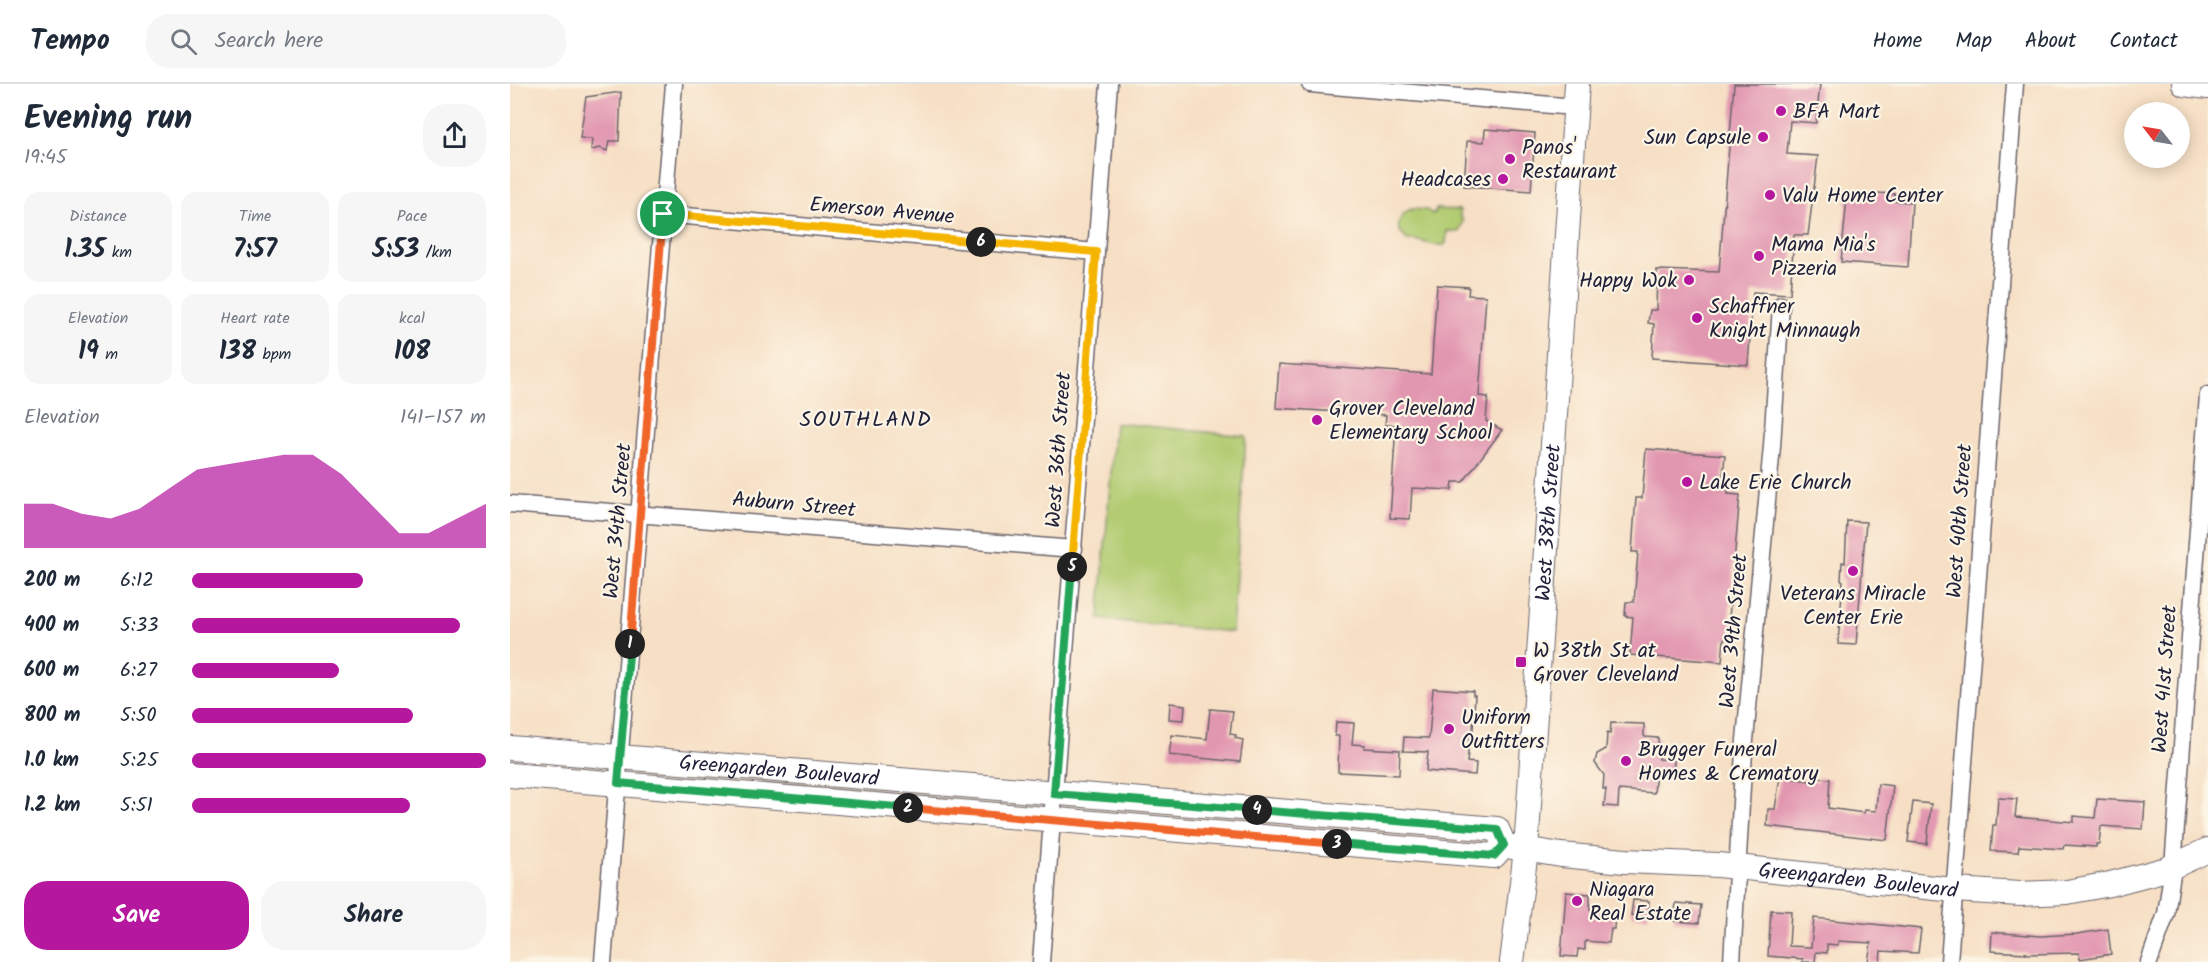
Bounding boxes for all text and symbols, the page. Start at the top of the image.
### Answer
search box [146,14,566,68]
text: Tempo [30,19,110,64]
text: Search here [215,24,323,59]
icon: search [167,25,200,58]
text: Home [1873,25,1922,58]
text: Map [1955,25,1992,58]
text: About [2025,25,2076,58]
text: Contact [2109,25,2178,58]
text: Evening run [24,93,192,146]
place label: BFA Mart [1793,96,1881,129]
north arrow [2124,102,2190,168]
map controls [2124,102,2190,168]
button: share [423,104,486,167]
marker: BFA Mart [1774,104,1788,118]
place label: Sun Capsule [1644,122,1752,155]
marker: Sun Capsule [1756,130,1770,144]
place label: Panos' Restaurant [1522,132,1618,189]
text: 19:45 [24,142,67,174]
marker: Panos' Restaurant [1503,152,1517,166]
place label: Headcases [1401,164,1491,197]
marker: Headcases [1496,172,1510,186]
place label: Valu Home Center [1782,180,1944,213]
pin [637,188,688,239]
marker: Valu Home Center [1763,188,1777,202]
street label: Emerson Avenue [808,189,956,234]
icon: arrive [646,197,679,230]
text: Distance [69,204,127,229]
text: Time [239,204,271,229]
text: Pace [397,204,427,229]
pin: 6 [966,227,996,257]
text: 1.35 [64,229,105,271]
text: 7:57 [233,229,277,271]
text: 5:53 [372,229,419,271]
text: 6 [977,229,985,254]
place label: Mama Mia's Pizzeria [1771,229,1876,286]
text: km [105,240,132,265]
text: /km [419,240,452,265]
marker: Mama Mia's Pizzeria [1752,249,1766,263]
place label: Happy Wok [1579,265,1677,298]
marker: Happy Wok [1682,273,1696,287]
place label: Schaffner Knight Minnaugh [1709,291,1861,348]
text: Elevation [68,306,128,331]
text: Heart rate [220,306,290,331]
text: kcal [399,306,425,331]
marker: Schaffner Knight Minnaugh [1690,311,1704,325]
text: 19 [78,331,99,373]
text: 138 [219,331,256,373]
text: 108 [394,331,430,373]
text: m [99,342,118,367]
text: bpm [256,342,291,367]
street label: West 36th Street [1038,370,1081,529]
place label: Grover Cleveland Elementary School [1329,393,1492,450]
text: Elevation [24,402,100,434]
text: 141–157 m [400,402,486,434]
district label: SOUTHLAND [800,403,932,438]
marker: Grover Cleveland Elementary School [1310,413,1324,427]
street label: West 34th Street [595,441,642,600]
street label: West 38th Street [1528,442,1571,602]
street label: West 40th Street [1939,442,1982,599]
place label: Lake Erie Church [1699,467,1852,500]
marker: Lake Erie Church [1680,475,1694,489]
street label: Auburn Street [731,484,858,527]
pin: 5 [1057,552,1087,582]
street label: West 39th Street [1711,552,1758,710]
text: 5 [1068,554,1076,579]
marker: Veterans Miracle Center Erie [1846,564,1860,578]
text: 200 m [24,565,80,597]
text: 6:12 [120,565,154,597]
place label: Veterans Miracle Center Erie [1780,578,1926,635]
street label: West 41st Street [2144,603,2187,754]
text: 400 m [24,610,80,642]
text: 5:33 [120,610,159,642]
pin: 1 [615,629,645,659]
text: 1 [628,631,632,656]
place label: W 38th St at Grover Cleveland [1533,635,1679,692]
text: 600 m [24,655,79,687]
text: 6:27 [120,655,157,687]
marker: W 38th St at Grover Cleveland [1514,655,1528,669]
text: 800 m [24,700,80,732]
text: 5:50 [120,700,156,732]
place label: Uniform Outfitters [1461,702,1545,759]
marker: Uniform Outfitters [1442,722,1456,736]
place label: Brugger Funeral Homes & Crematory [1638,734,1818,791]
text: 1.0 km [24,745,79,777]
text: 5:25 [120,745,158,777]
street label: Greengarden Boulevard [678,747,881,796]
marker: Brugger Funeral Homes & Crematory [1619,754,1633,768]
text: 1.2 km [24,790,80,822]
text: 5:51 [120,790,153,822]
pin: 2 [893,793,923,823]
text: 2 [903,795,913,820]
pin: 4 [1242,795,1272,825]
text: 4 [1253,797,1261,822]
pin: 3 [1322,829,1352,859]
text: 3 [1333,831,1341,856]
street label: Greengarden Boulevard [1757,854,1960,908]
place label: Niagara Real Estate [1589,874,1691,931]
button: Save [24,881,249,950]
button: Share [261,881,486,950]
marker: Niagara Real Estate [1570,894,1584,908]

